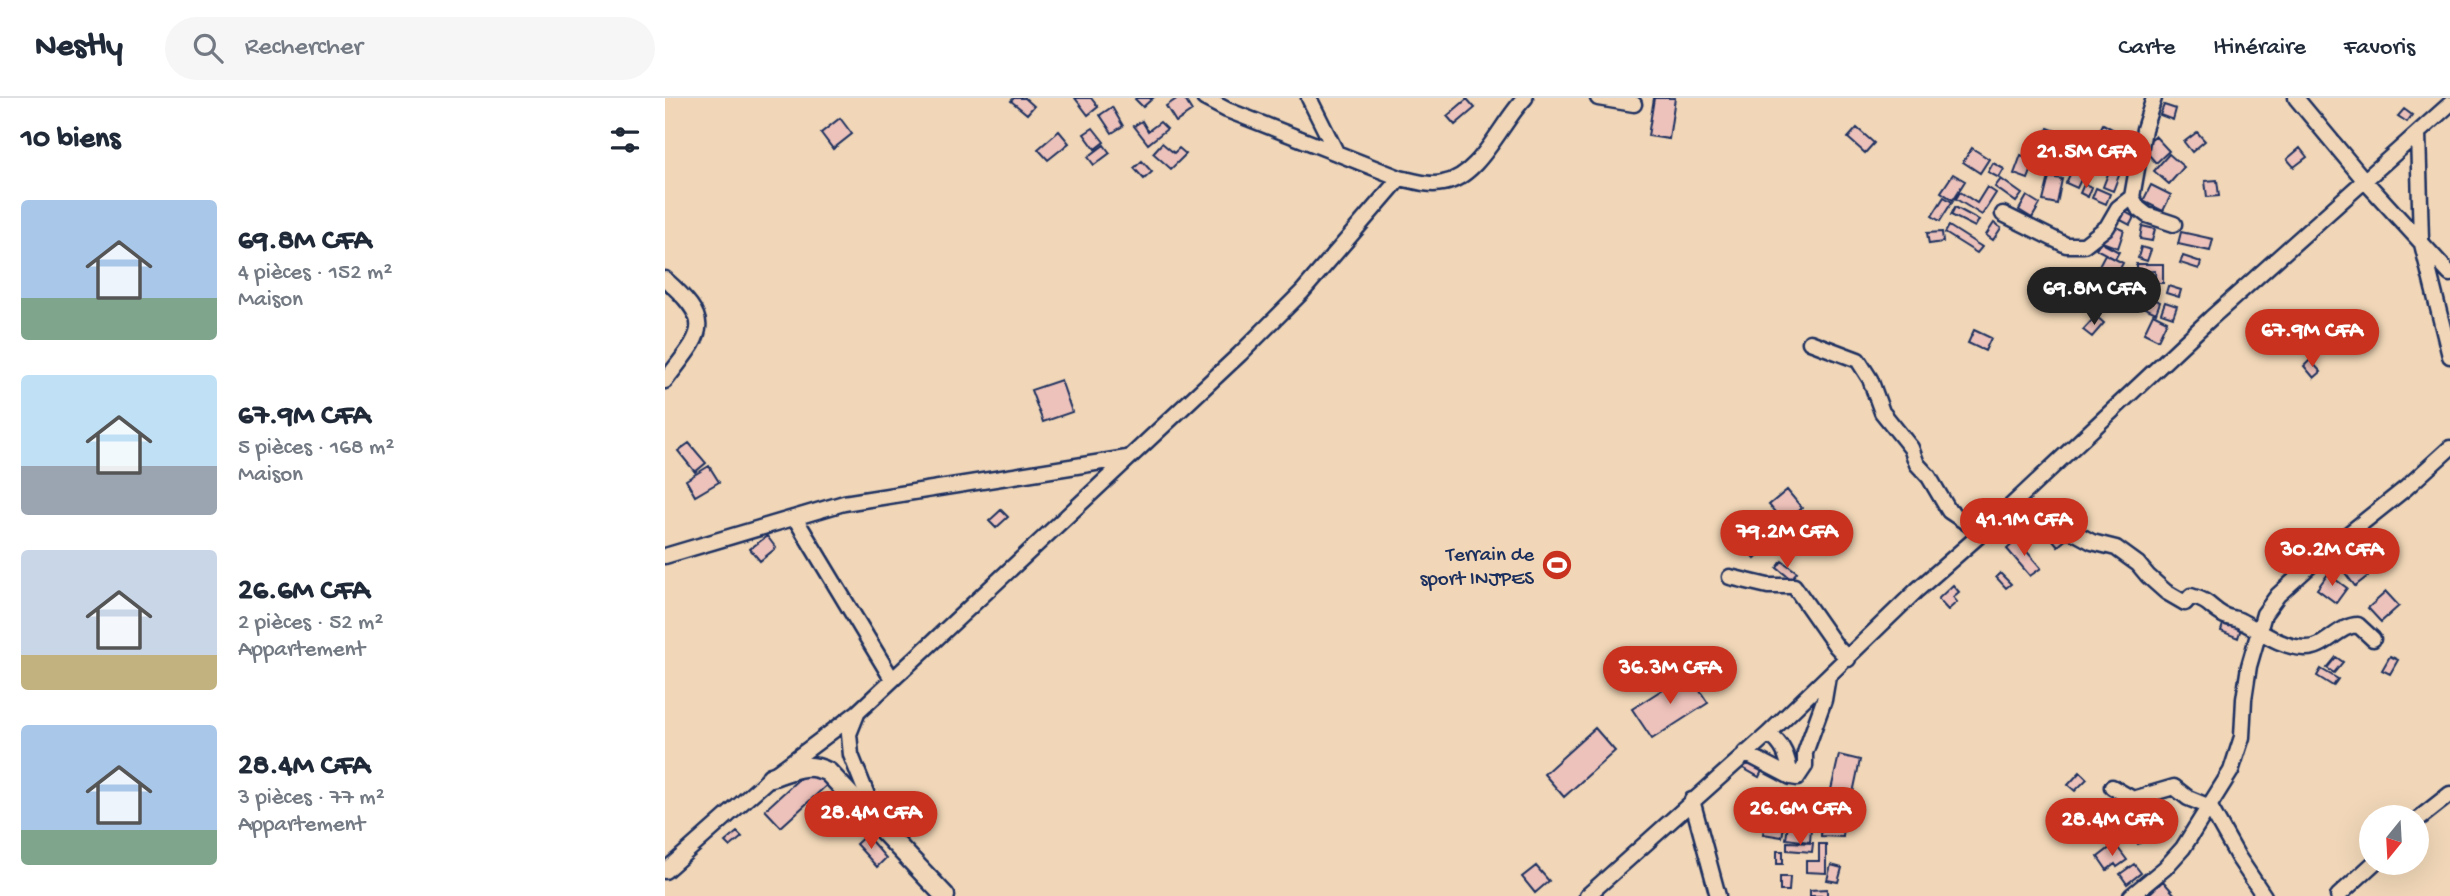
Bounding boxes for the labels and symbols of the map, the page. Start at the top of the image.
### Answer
pin: 21.5M CFA [2006,130,2166,190]
pin: 69.8M CFA [2014,268,2174,327]
pin: 67.9M CFA [2232,310,2392,369]
pin: 41.1M CFA [1944,498,2104,558]
pin: 79.2M CFA [1707,510,1867,570]
pin: 30.2M CFA [2252,528,2412,588]
place label: Terrain de sport INJPES [1420,544,1535,593]
sports icon: Terrain de sport INJPES [1540,548,1574,582]
pin: 36.3M CFA [1590,646,1750,706]
pin: 26.6M CFA [1720,788,1880,847]
pin: 28.4M CFA [791,792,951,851]
pin: 28.4M CFA [2032,798,2192,858]
north arrow [2359,805,2429,875]

